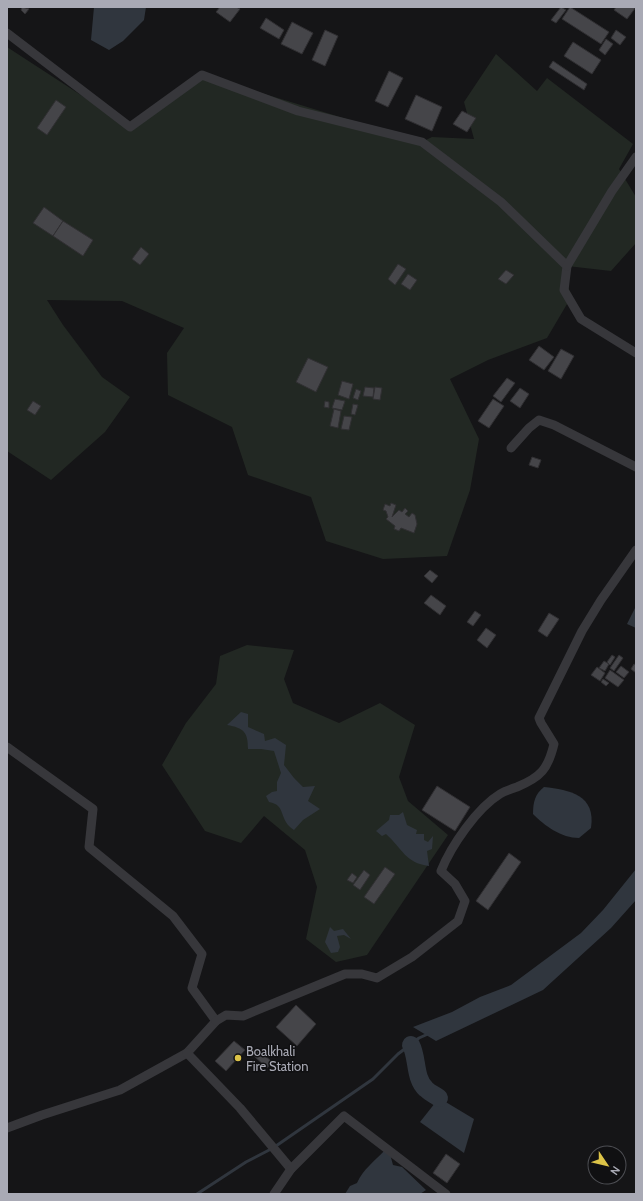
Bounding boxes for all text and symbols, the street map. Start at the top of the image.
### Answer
place label: Boalkhali Fire Station [246,1043,308,1074]
marker: Boalkhali Fire Station [233,1053,243,1063]
north arrow [587,1145,627,1185]
text: N [607,1164,623,1178]

